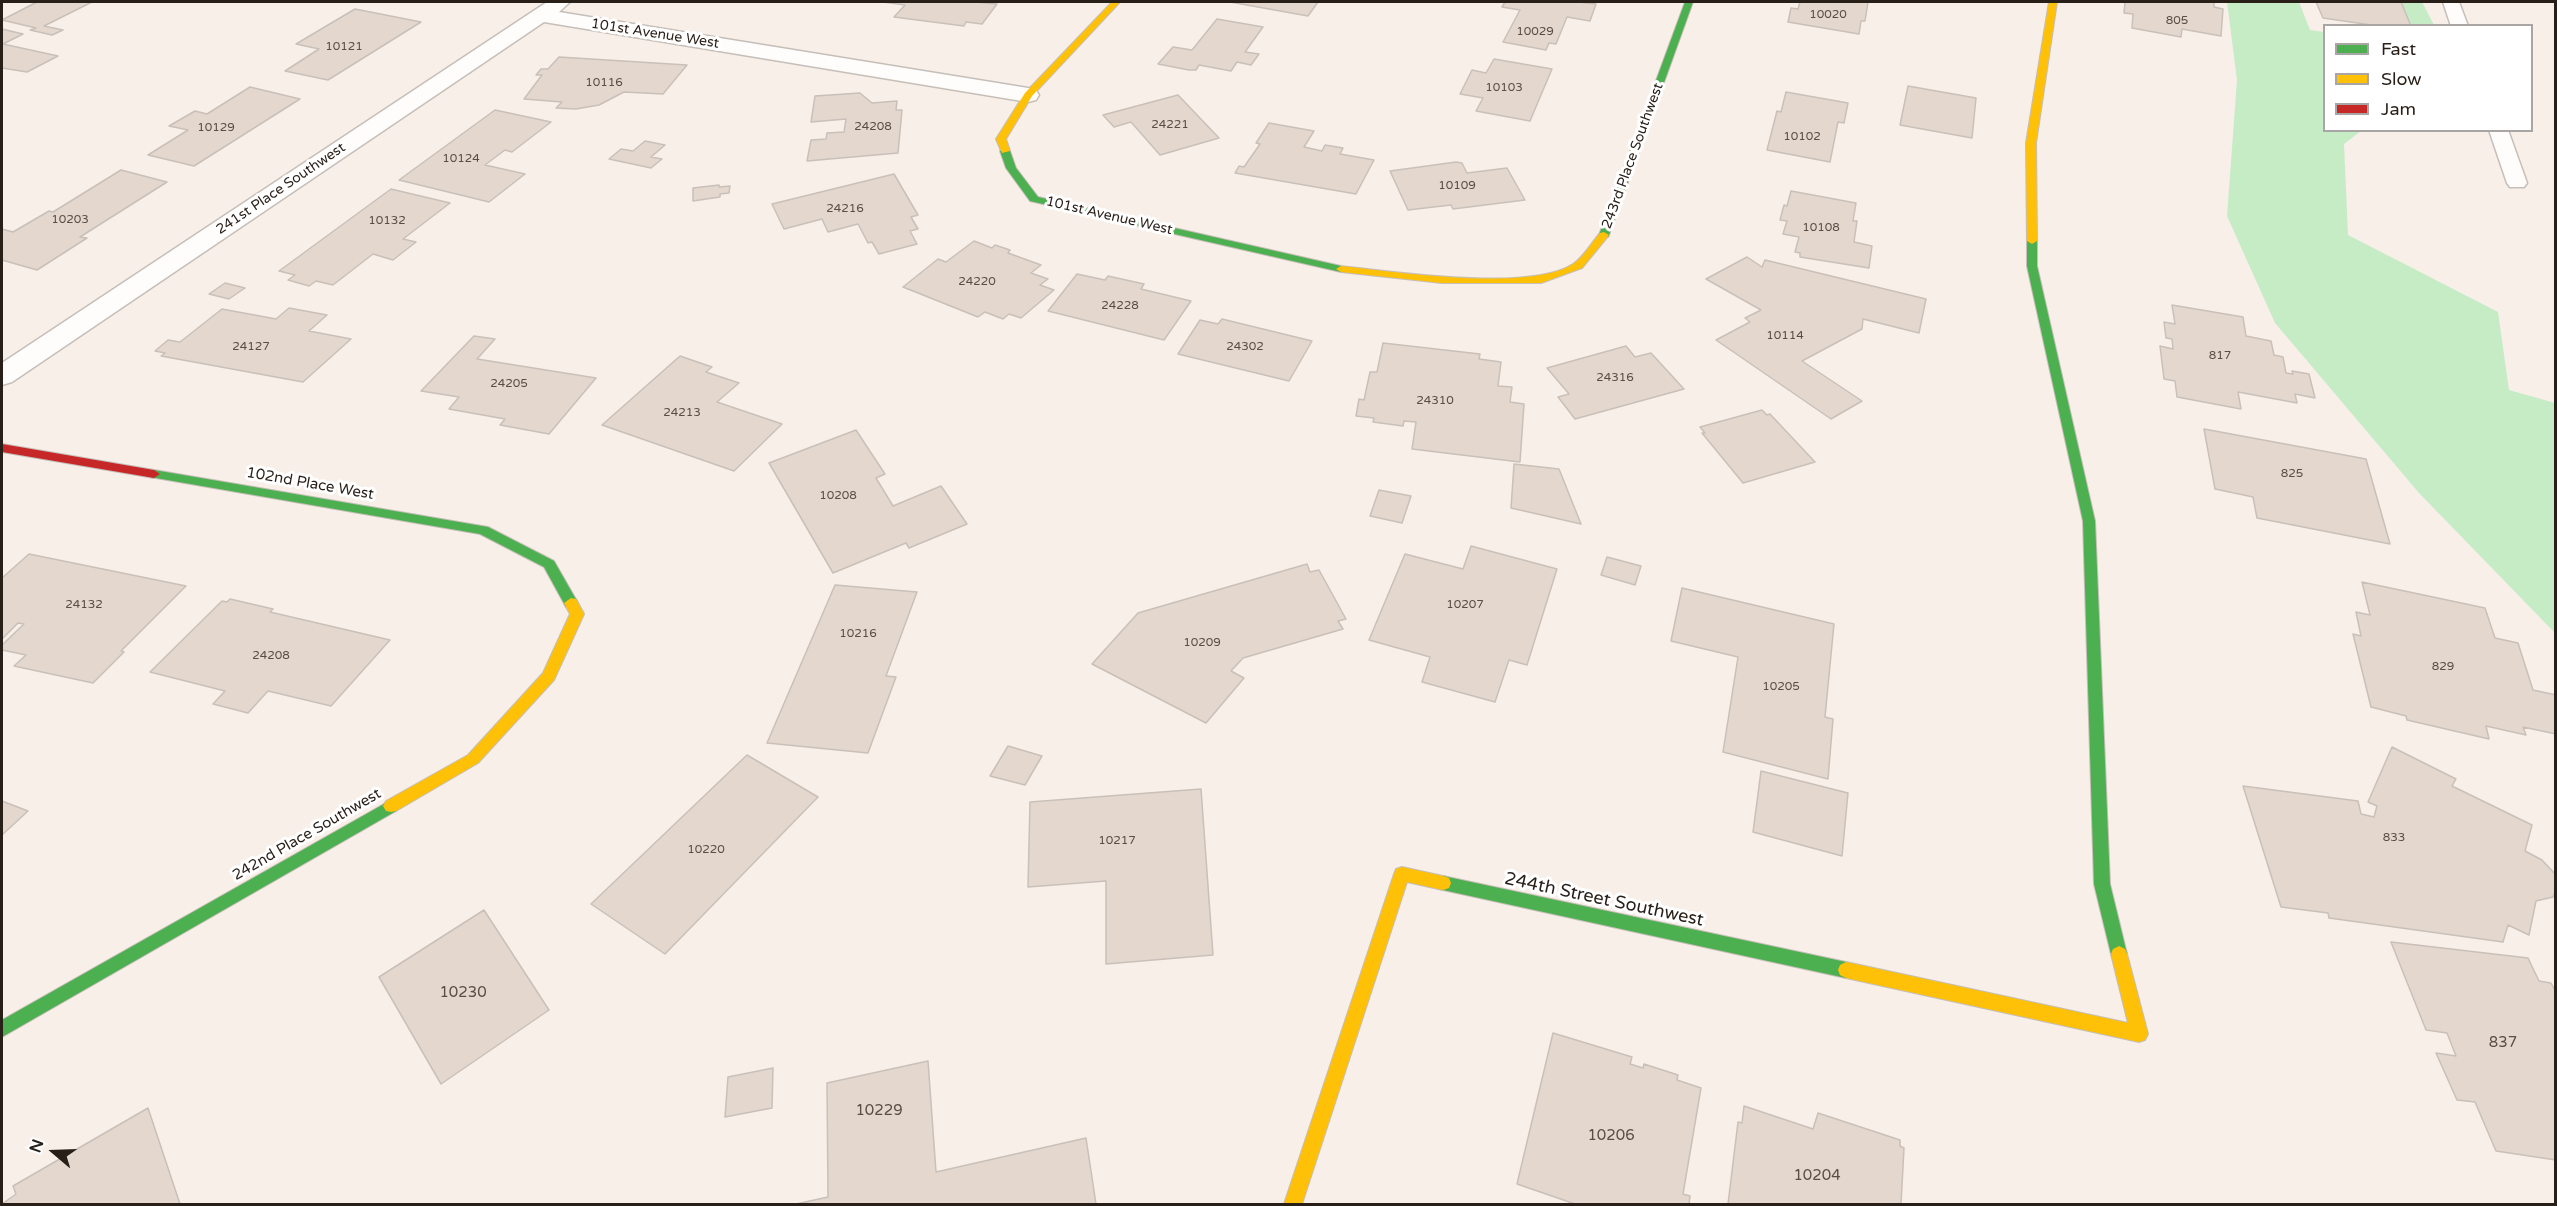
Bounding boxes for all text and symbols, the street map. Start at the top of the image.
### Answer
house number: 10020 [1809,8,1847,22]
house number: 805 [2166,14,2188,28]
street label: 101st Avenue West [590,16,720,52]
legend [2323,24,2533,132]
house number: 10029 [1516,25,1554,39]
text: Fast [2381,38,2416,60]
house number: 10121 [325,40,363,54]
text: Slow [2381,68,2422,90]
house number: 10116 [585,76,623,90]
house number: 10103 [1485,81,1523,95]
street label: 243rd Place Southwest [1599,81,1667,231]
text: Jam [2381,98,2416,120]
house number: 24221 [1151,118,1189,132]
house number: 24208 [854,120,892,134]
house number: 10129 [197,121,235,135]
house number: 10102 [1783,130,1821,144]
street label: 241st Place Southwest [213,140,349,238]
house number: 10124 [442,152,480,166]
house number: 10109 [1438,179,1476,193]
street label: 101st Avenue West [1044,193,1174,239]
house number: 24216 [826,202,864,216]
house number: 10203 [51,213,89,227]
house number: 10132 [368,214,406,228]
house number: 10108 [1802,221,1840,235]
house number: 24220 [958,275,996,289]
house number: 24228 [1101,299,1139,313]
house number: 10114 [1766,329,1804,343]
house number: 24127 [232,340,270,354]
house number: 24302 [1226,340,1264,354]
house number: 817 [2209,349,2231,363]
house number: 24316 [1596,371,1634,385]
house number: 24205 [490,377,528,391]
house number: 24310 [1416,394,1454,408]
house number: 24213 [663,406,701,420]
street label: 102nd Place West [245,464,375,504]
house number: 825 [2281,467,2303,481]
house number: 10208 [819,489,857,503]
house number: 24132 [65,598,103,612]
house number: 10207 [1446,598,1484,612]
house number: 10216 [839,627,877,641]
house number: 10209 [1183,636,1221,650]
house number: 24208 [252,649,290,663]
house number: 829 [2432,660,2454,674]
house number: 10205 [1762,680,1800,694]
street label: 242nd Place Southwest [229,785,385,885]
house number: 833 [2383,831,2405,845]
house number: 10217 [1098,834,1136,848]
house number: 10220 [687,843,725,857]
street label: 244th Street Southwest [1502,868,1706,932]
house number: 10230 [439,984,487,1002]
house number: 837 [2489,1034,2517,1052]
house number: 10229 [855,1102,903,1120]
north arrow [24,1122,84,1182]
house number: 10206 [1587,1127,1635,1145]
text: N [25,1137,49,1155]
house number: 10204 [1793,1167,1841,1185]

